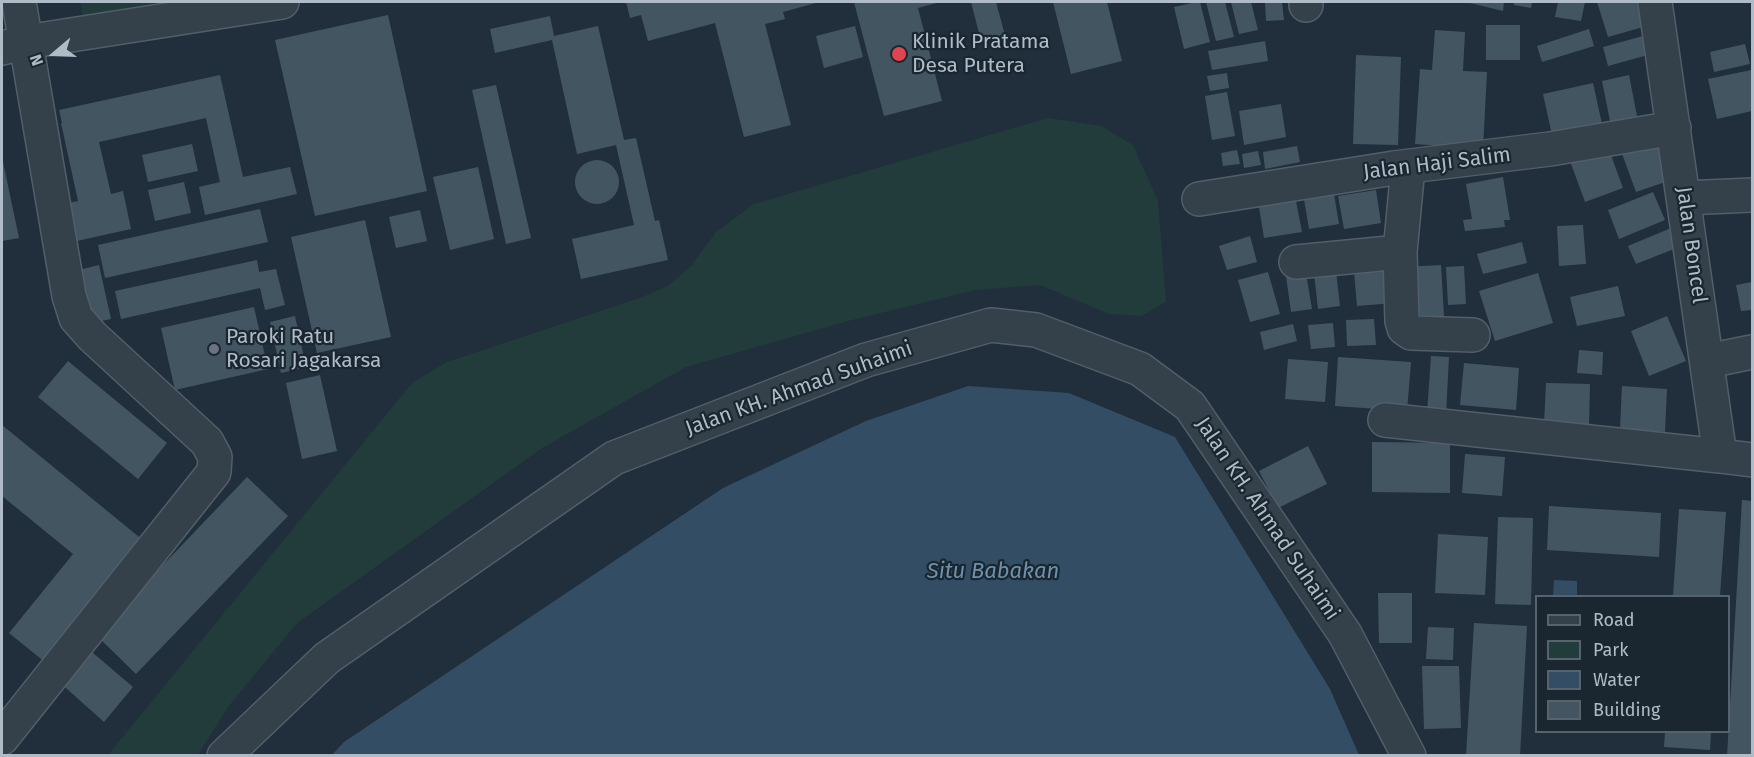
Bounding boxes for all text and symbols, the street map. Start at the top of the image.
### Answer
north arrow [24,24,84,84]
place label: Klinik Pratama Desa Putera [912,29,1050,79]
marker: Klinik Pratama Desa Putera [890,45,908,63]
text: N [26,52,47,68]
street label: Jalan Haji Salim [1362,142,1512,186]
street label: Jalan Boncel [1670,185,1712,305]
place label: Paroki Ratu Rosari Jagakarsa [226,324,382,374]
street label: Jalan KH. Ahmad Suhaimi [682,336,916,442]
marker: Paroki Ratu Rosari Jagakarsa [207,342,221,356]
street label: Jalan KH. Ahmad Suhaimi [1190,413,1344,625]
water label: Situ Babakan [927,559,1059,585]
legend [1535,595,1730,733]
text: Road [1593,609,1635,631]
text: Park [1593,639,1628,661]
text: Water [1593,669,1640,691]
text: Building [1593,699,1660,721]

